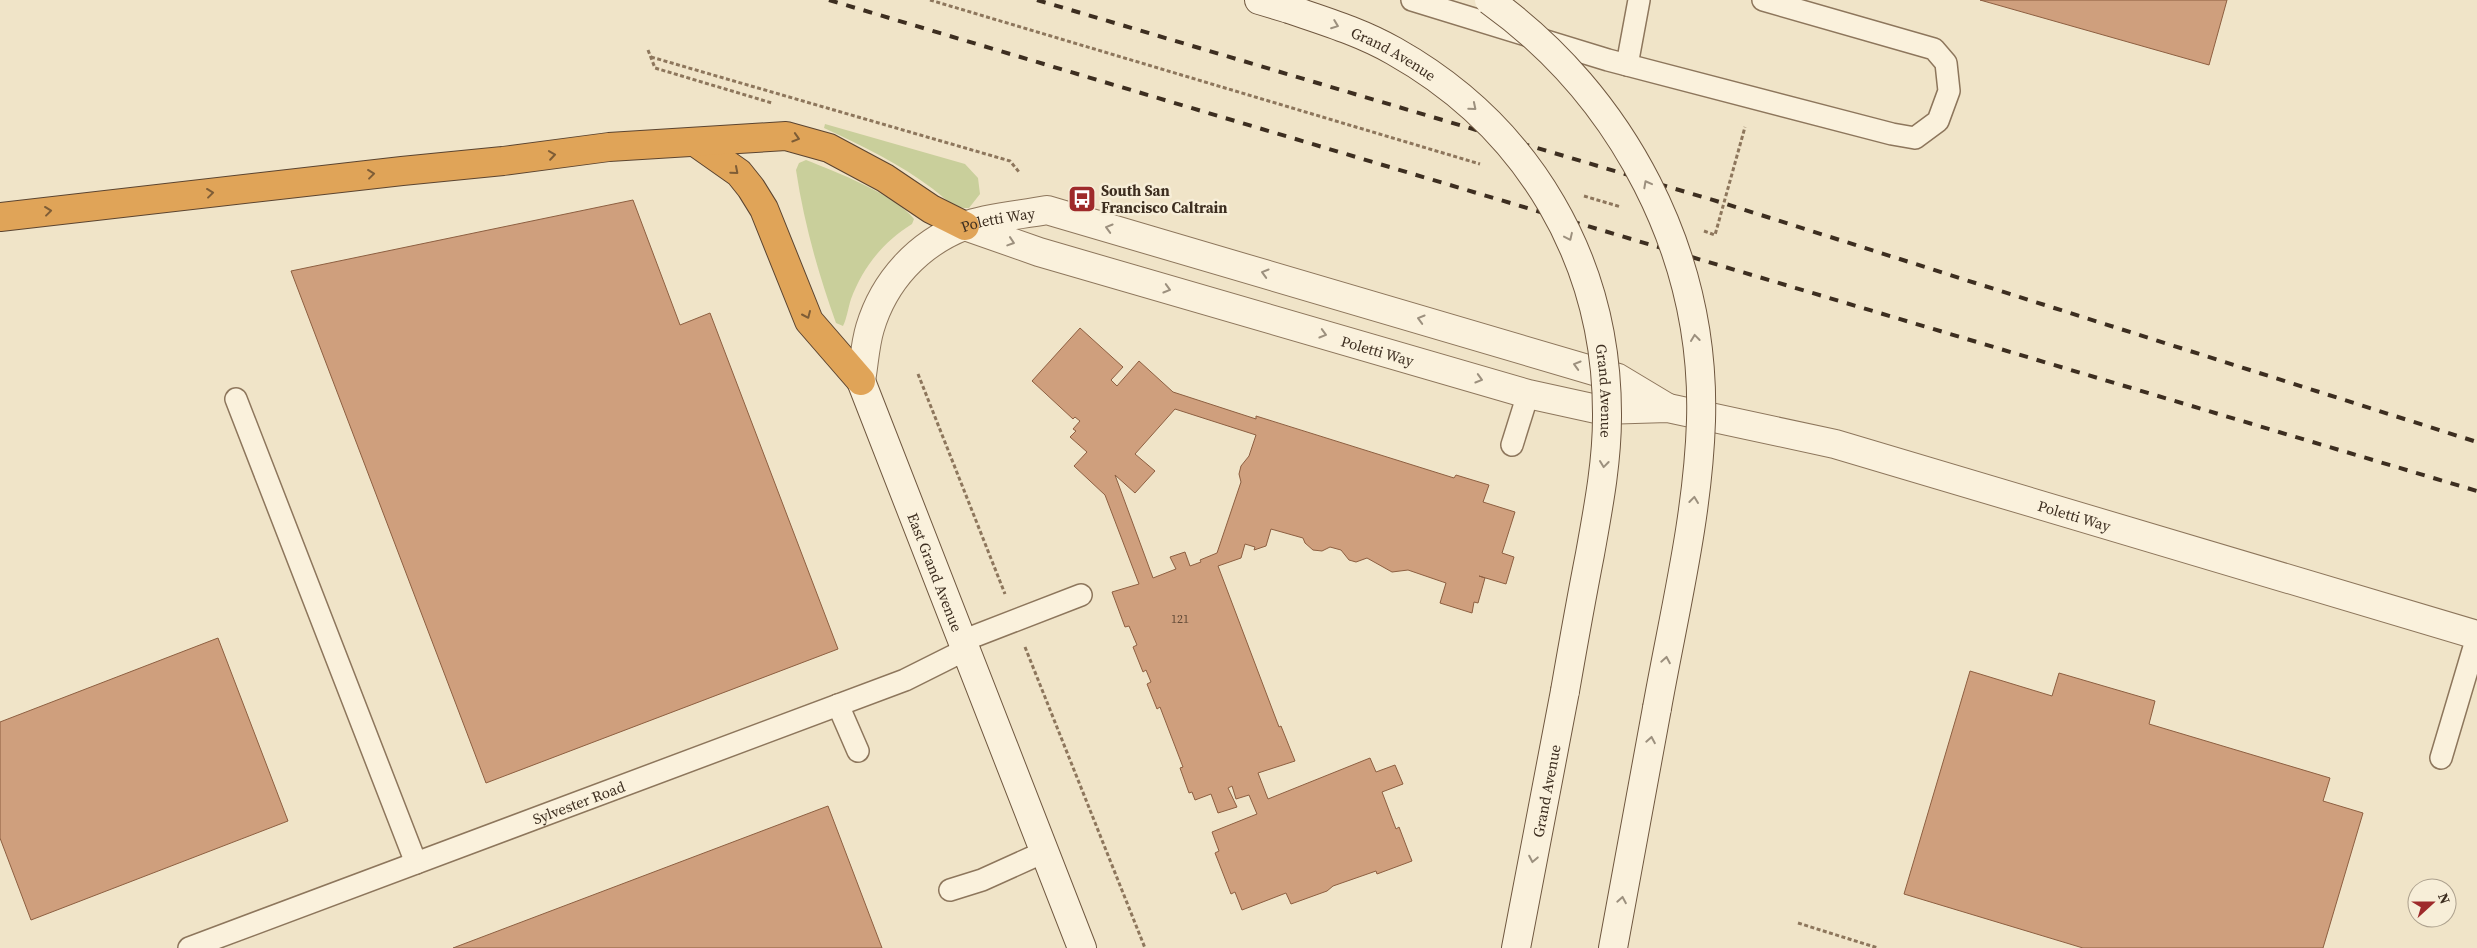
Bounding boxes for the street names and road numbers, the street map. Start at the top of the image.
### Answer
street label: Grand Avenue [1348,21,1441,85]
street label: Poletti Way [958,202,1037,237]
street label: Poletti Way [1339,330,1417,371]
street label: Grand Avenue [1591,342,1618,439]
street label: Poletti Way [2036,494,2114,536]
street label: East Grand Avenue [903,510,968,635]
street label: Grand Avenue [1527,742,1565,839]
street label: Sylvester Road [529,775,628,829]

